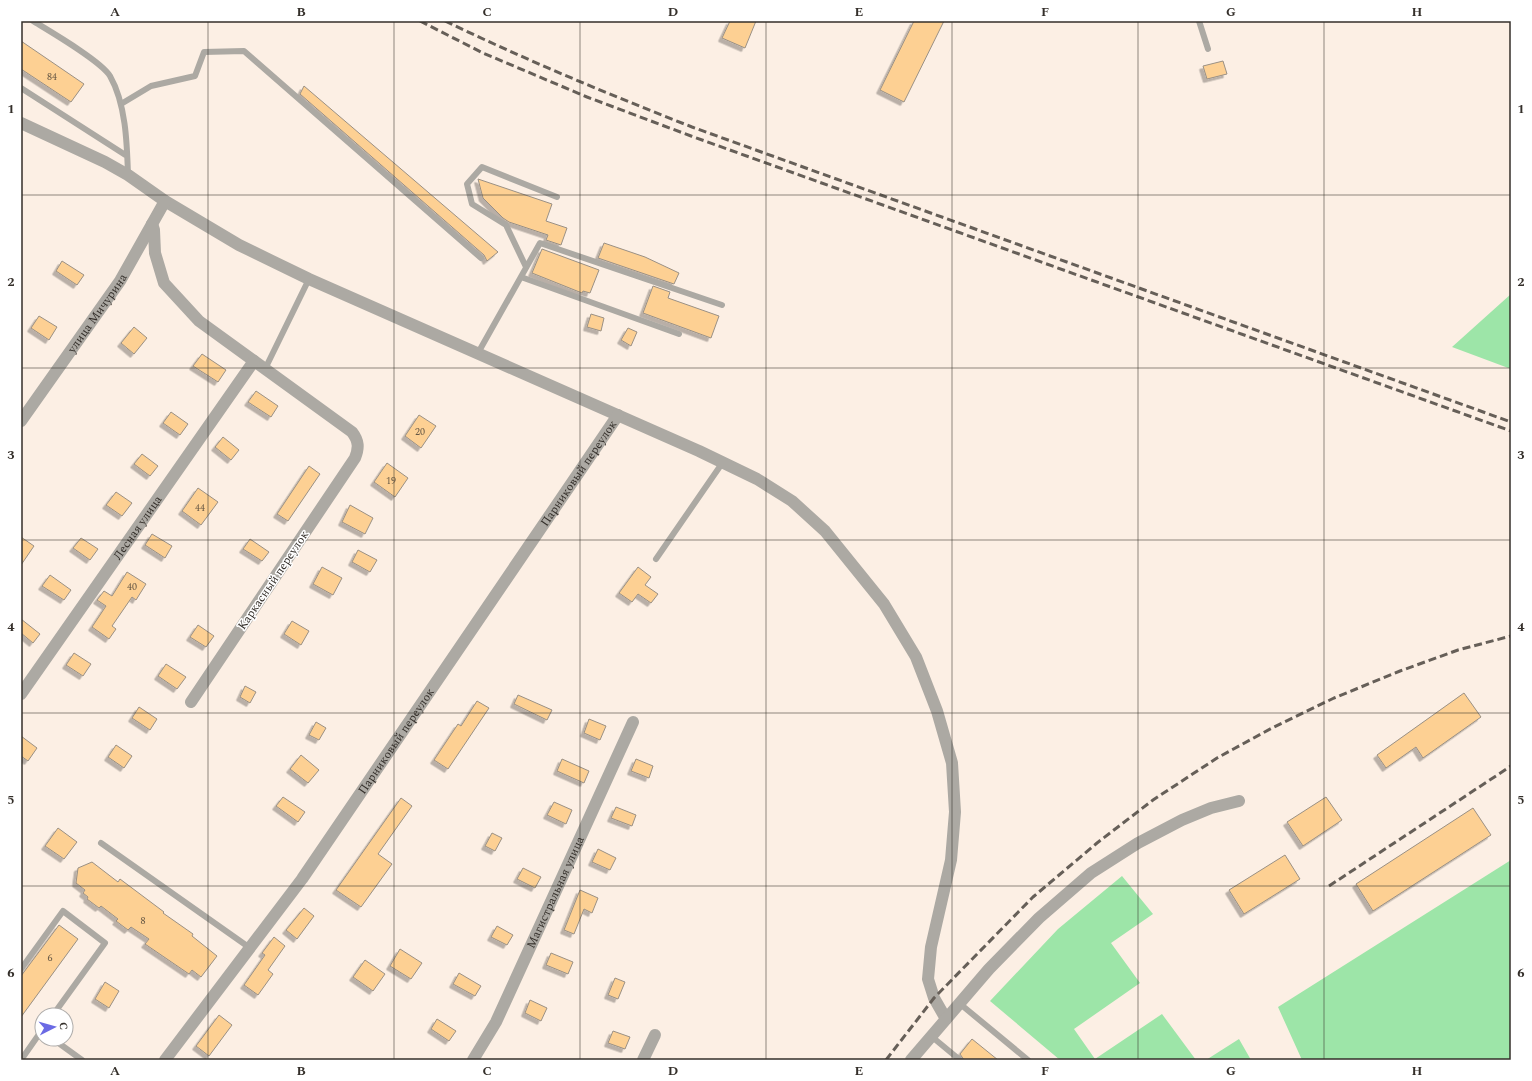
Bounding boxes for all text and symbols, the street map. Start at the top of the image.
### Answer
text: A [110,2,120,22]
text: B [296,2,306,22]
text: C [482,2,492,22]
text: D [668,2,678,22]
text: E [855,2,864,22]
text: F [1041,2,1049,22]
text: G [1226,2,1236,22]
text: H [1412,2,1423,22]
house number: 84 [47,69,57,85]
text: 1 [7,99,15,119]
text: 1 [1517,99,1525,119]
street label: улица Мичурина [62,270,132,358]
text: 2 [7,272,15,292]
text: 2 [1517,272,1525,292]
street label: Парниковый переулок [536,416,622,531]
house number: 20 [415,424,425,440]
text: 3 [7,445,15,465]
text: 3 [1517,445,1525,465]
house number: 19 [386,473,396,489]
street label: Лесная улица [109,492,167,564]
house number: 44 [195,500,205,516]
street label: Каркасный переулок [233,527,314,634]
house number: 40 [127,579,137,595]
text: 4 [7,617,15,637]
text: 4 [1517,617,1525,637]
street label: Парниковый переулок [353,684,440,798]
text: 5 [7,790,15,810]
text: 5 [1517,790,1525,810]
street label: Магистральная улица [522,833,590,952]
house number: 8 [141,913,146,929]
house number: 6 [48,950,53,966]
text: 6 [7,963,15,983]
text: 6 [1517,963,1525,983]
north arrow [34,1007,74,1047]
text: С [55,1021,72,1031]
text: A [110,1061,120,1081]
text: B [296,1061,306,1081]
text: C [482,1061,492,1081]
text: D [668,1061,678,1081]
text: E [855,1061,864,1081]
text: F [1041,1061,1049,1081]
text: G [1226,1061,1236,1081]
text: H [1412,1061,1423,1081]

